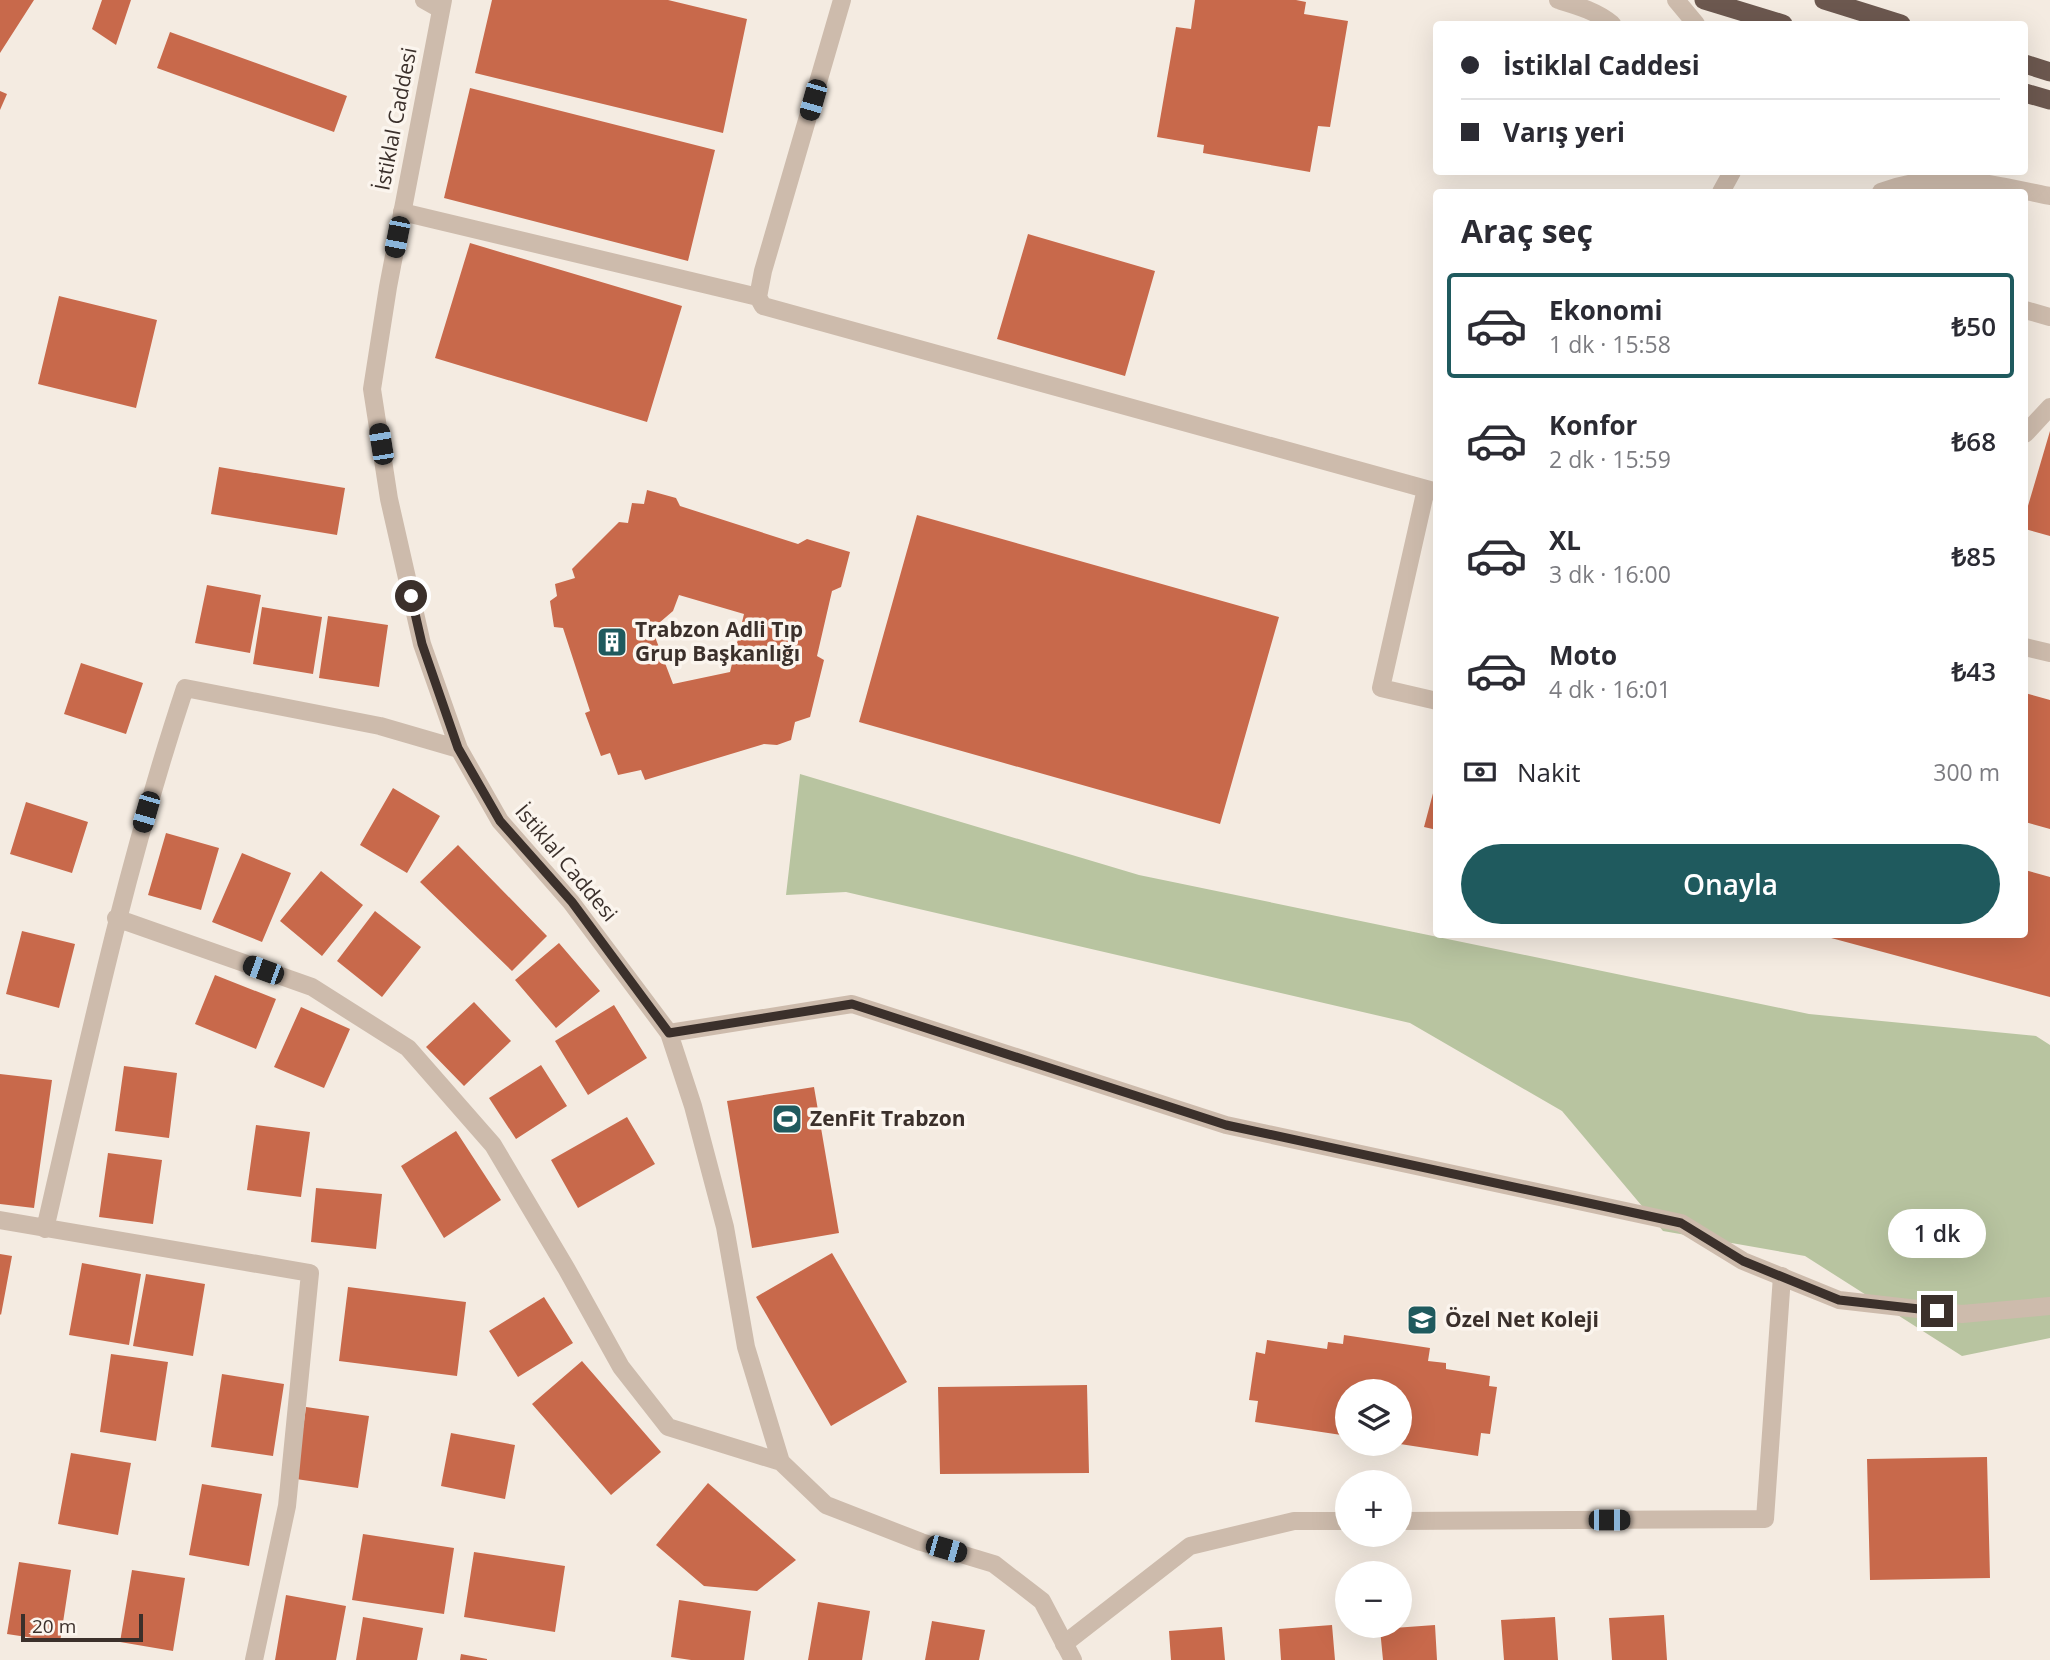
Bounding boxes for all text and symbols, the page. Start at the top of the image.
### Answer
street label: İstiklal Caddesi [367,45,423,193]
text: İstiklal Caddesi [1503,47,1700,83]
car [798,77,829,123]
text: Varış yeri [1503,114,1625,150]
text: Araç seç [1461,209,1593,252]
car [383,214,412,260]
text: Ekonomi [1549,292,1662,328]
icon: car [1465,294,1528,357]
text: ₺50 [1951,308,1996,344]
text: 1 dk · 15:58 [1549,328,1671,360]
text: Konfor [1549,407,1637,443]
icon: car [1465,409,1528,472]
car [368,422,395,466]
text: ₺68 [1951,423,1996,459]
text: 2 dk · 15:59 [1549,443,1671,475]
text: XL [1549,522,1581,558]
icon: car [1465,524,1528,587]
text: ₺85 [1951,538,1996,574]
text: 3 dk · 16:00 [1549,558,1671,590]
route start [395,580,427,612]
place label: Trabzon Adli Tıp Grup Başkanlığı [635,615,803,667]
building icon: Trabzon Adli Tıp Grup Başkanlığı [595,625,629,659]
text: Moto [1549,637,1617,673]
icon: car [1465,639,1528,702]
text: ₺43 [1951,653,1996,689]
text: 4 dk · 16:01 [1549,673,1671,705]
icon: cash [1461,753,1499,791]
text: Nakit [1517,754,1581,790]
text: 300 m [1933,756,2000,788]
car [131,789,162,835]
street label: İstiklal Caddesi [509,798,624,927]
button: Onayla [1461,844,2000,924]
car [240,953,287,987]
sports icon: ZenFit Trabzon [770,1102,804,1136]
place label: ZenFit Trabzon [810,1104,966,1132]
callout: 1 dk [1888,1210,1986,1258]
text: 1 dk [1914,1217,1960,1249]
route end [1921,1295,1953,1327]
school or university icon: Özel Net Koleji [1405,1303,1439,1337]
place label: Özel Net Koleji [1445,1305,1599,1333]
map controls [1335,1379,1412,1638]
button: layers [1335,1379,1412,1456]
button: + [1335,1470,1412,1547]
car [1589,1510,1631,1531]
car [923,1533,970,1565]
button: − [1335,1561,1412,1638]
scale bar [21,1611,144,1643]
text: 20 m [32,1613,76,1639]

